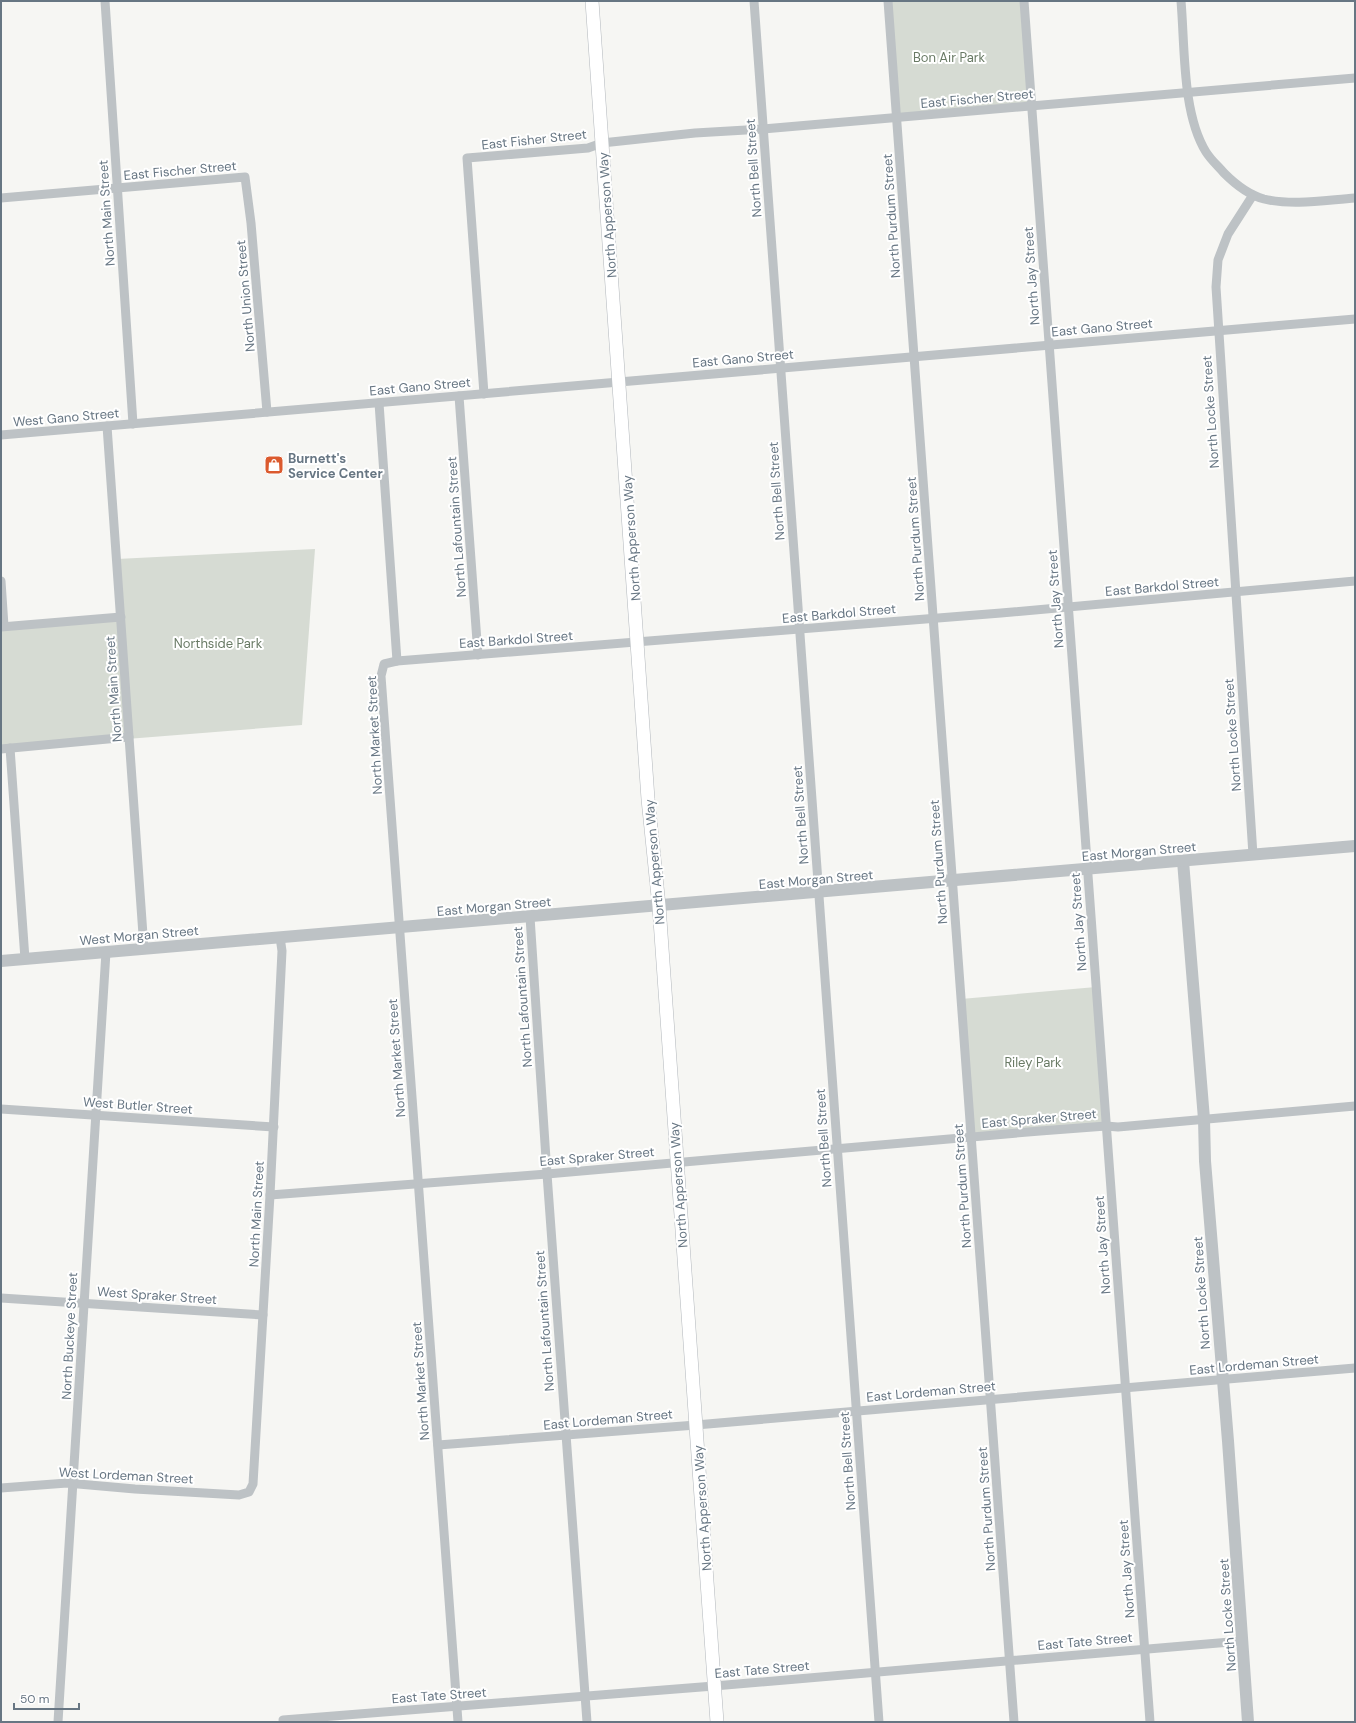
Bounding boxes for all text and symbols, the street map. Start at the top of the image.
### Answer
park label: Bon Air Park [913,49,986,66]
street label: East Fischer Street [920,85,1034,112]
street label: North Bell Street [742,118,765,218]
street label: East Fisher Street [481,126,588,153]
street label: North Apperson Way [595,152,620,278]
street label: North Purdum Street [879,153,904,279]
street label: East Fischer Street [123,157,237,184]
street label: North Main Street [94,159,119,267]
street label: North Jay Street [1020,226,1043,326]
street label: North Union Street [232,239,259,353]
street label: East Gano Street [1051,315,1153,340]
street label: East Gano Street [692,346,794,371]
street label: North Locke Street [1198,355,1223,469]
street label: East Gano Street [369,374,471,399]
street label: West Gano Street [12,404,120,431]
street label: North Bell Street [765,441,788,541]
place label: Burnett's Service Center [288,450,383,482]
shop icon: Burnett's Service Center [263,454,285,476]
street label: North Lafountain Street [443,456,470,598]
street label: North Apperson Way [619,475,644,601]
street label: North Purdum Street [903,476,928,602]
street label: North Jay Street [1044,549,1067,649]
street label: East Barkdol Street [1104,573,1220,600]
street label: East Barkdol Street [781,600,897,627]
street label: East Barkdol Street [459,627,574,652]
street label: North Main Street [101,635,126,743]
park label: Northside Park [174,635,263,652]
street label: North Market Street [363,675,386,795]
street label: North Locke Street [1220,678,1245,792]
street label: North Bell Street [789,765,812,865]
street label: North Apperson Way [641,799,668,925]
street label: North Purdum Street [926,799,951,925]
street label: East Morgan Street [1081,838,1197,865]
street label: East Morgan Street [758,866,874,893]
street label: North Jay Street [1067,872,1090,972]
street label: East Morgan Street [436,893,552,920]
street label: West Morgan Street [79,922,199,949]
street label: North Lafountain Street [509,926,536,1068]
street label: North Market Street [384,998,409,1118]
park label: Riley Park [1004,1054,1062,1071]
street label: North Bell Street [812,1088,835,1188]
street label: West Butler Street [83,1093,193,1118]
street label: East Spraker Street [981,1105,1097,1132]
street label: North Apperson Way [666,1122,691,1248]
street label: North Purdum Street [950,1123,975,1249]
street label: East Spraker Street [539,1143,655,1170]
street label: North Main Street [245,1160,268,1268]
street label: North Jay Street [1091,1195,1114,1295]
street label: North Locke Street [1189,1236,1214,1350]
street label: North Lafountain Street [531,1250,558,1392]
street label: North Buckeye Street [58,1272,81,1400]
street label: West Spraker Street [96,1283,218,1308]
street label: North Market Street [408,1321,433,1441]
street label: East Lordeman Street [1189,1350,1320,1379]
street label: East Lordeman Street [866,1377,997,1406]
street label: East Lordeman Street [543,1405,674,1434]
street label: North Bell Street [836,1411,859,1511]
street label: North Apperson Way [690,1445,715,1571]
street label: North Purdum Street [974,1446,999,1572]
street label: West Lordeman Street [58,1463,194,1488]
street label: North Jay Street [1115,1519,1138,1619]
street label: North Locke Street [1215,1558,1240,1672]
street label: East Tate Street [1037,1629,1133,1654]
street label: East Tate Street [714,1657,810,1682]
street label: East Tate Street [391,1684,487,1707]
scale bar [14,1685,79,1711]
text: 50 m [20,1691,49,1707]

